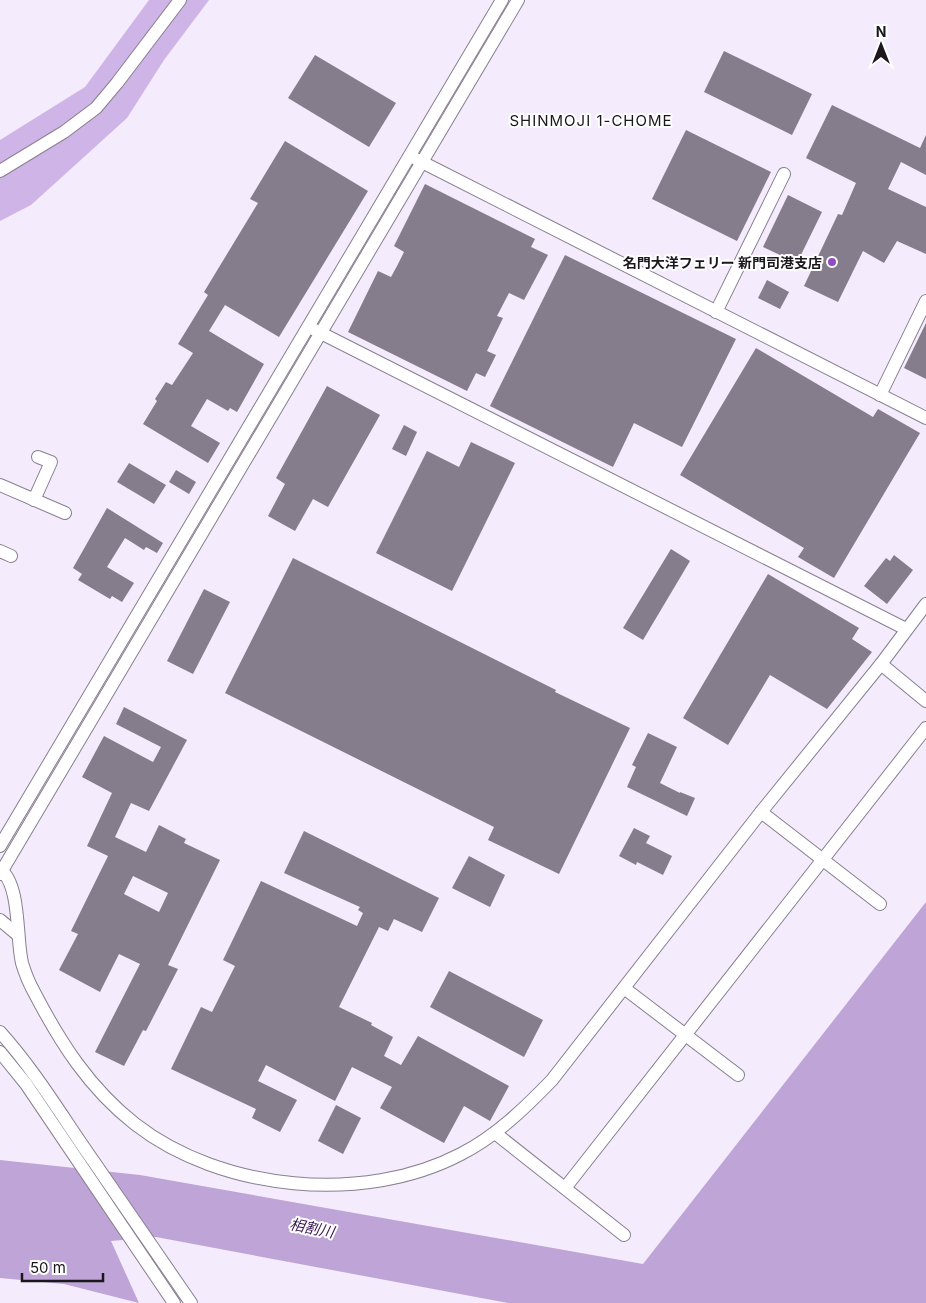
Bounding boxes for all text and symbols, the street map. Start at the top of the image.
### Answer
north arrow [856,20,906,70]
text: N [876,23,886,40]
district label: SHINMOJI 1-CHOME [509,111,673,130]
place label: 名門大洋フェリー 新門司港支店 [623,254,822,271]
marker: 名門大洋フェリー 新門司港支店 [826,256,838,268]
water label: 相割川 [288,1214,338,1242]
scale bar [22,1250,104,1282]
text: 50 m [30,1258,66,1277]

